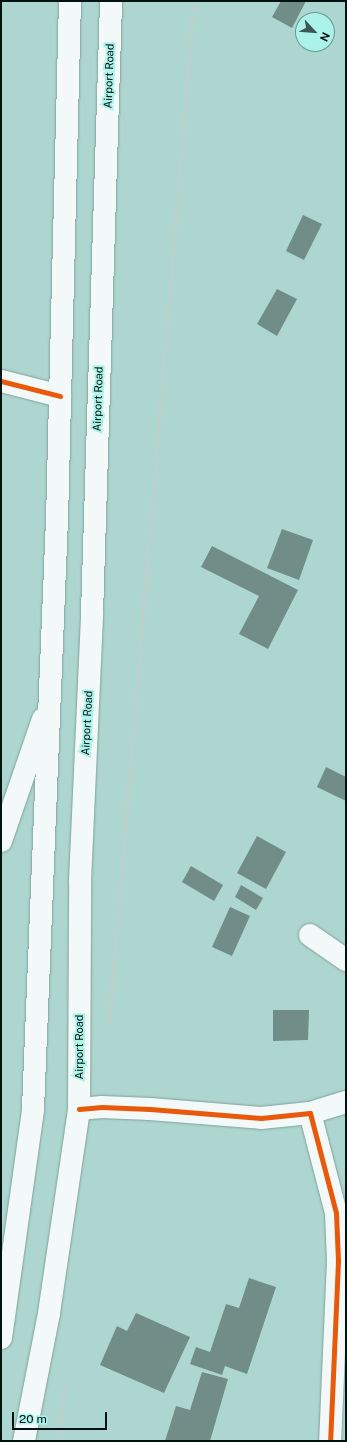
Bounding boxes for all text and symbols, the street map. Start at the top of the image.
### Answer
north arrow [295,12,335,52]
text: N [318,30,332,43]
street label: Airport Road [101,43,117,109]
street label: Airport Road [90,366,106,432]
street label: Airport Road [79,690,95,756]
street label: Airport Road [72,1015,86,1079]
scale bar [14,1404,109,1430]
text: 20 m [19,1412,47,1426]

